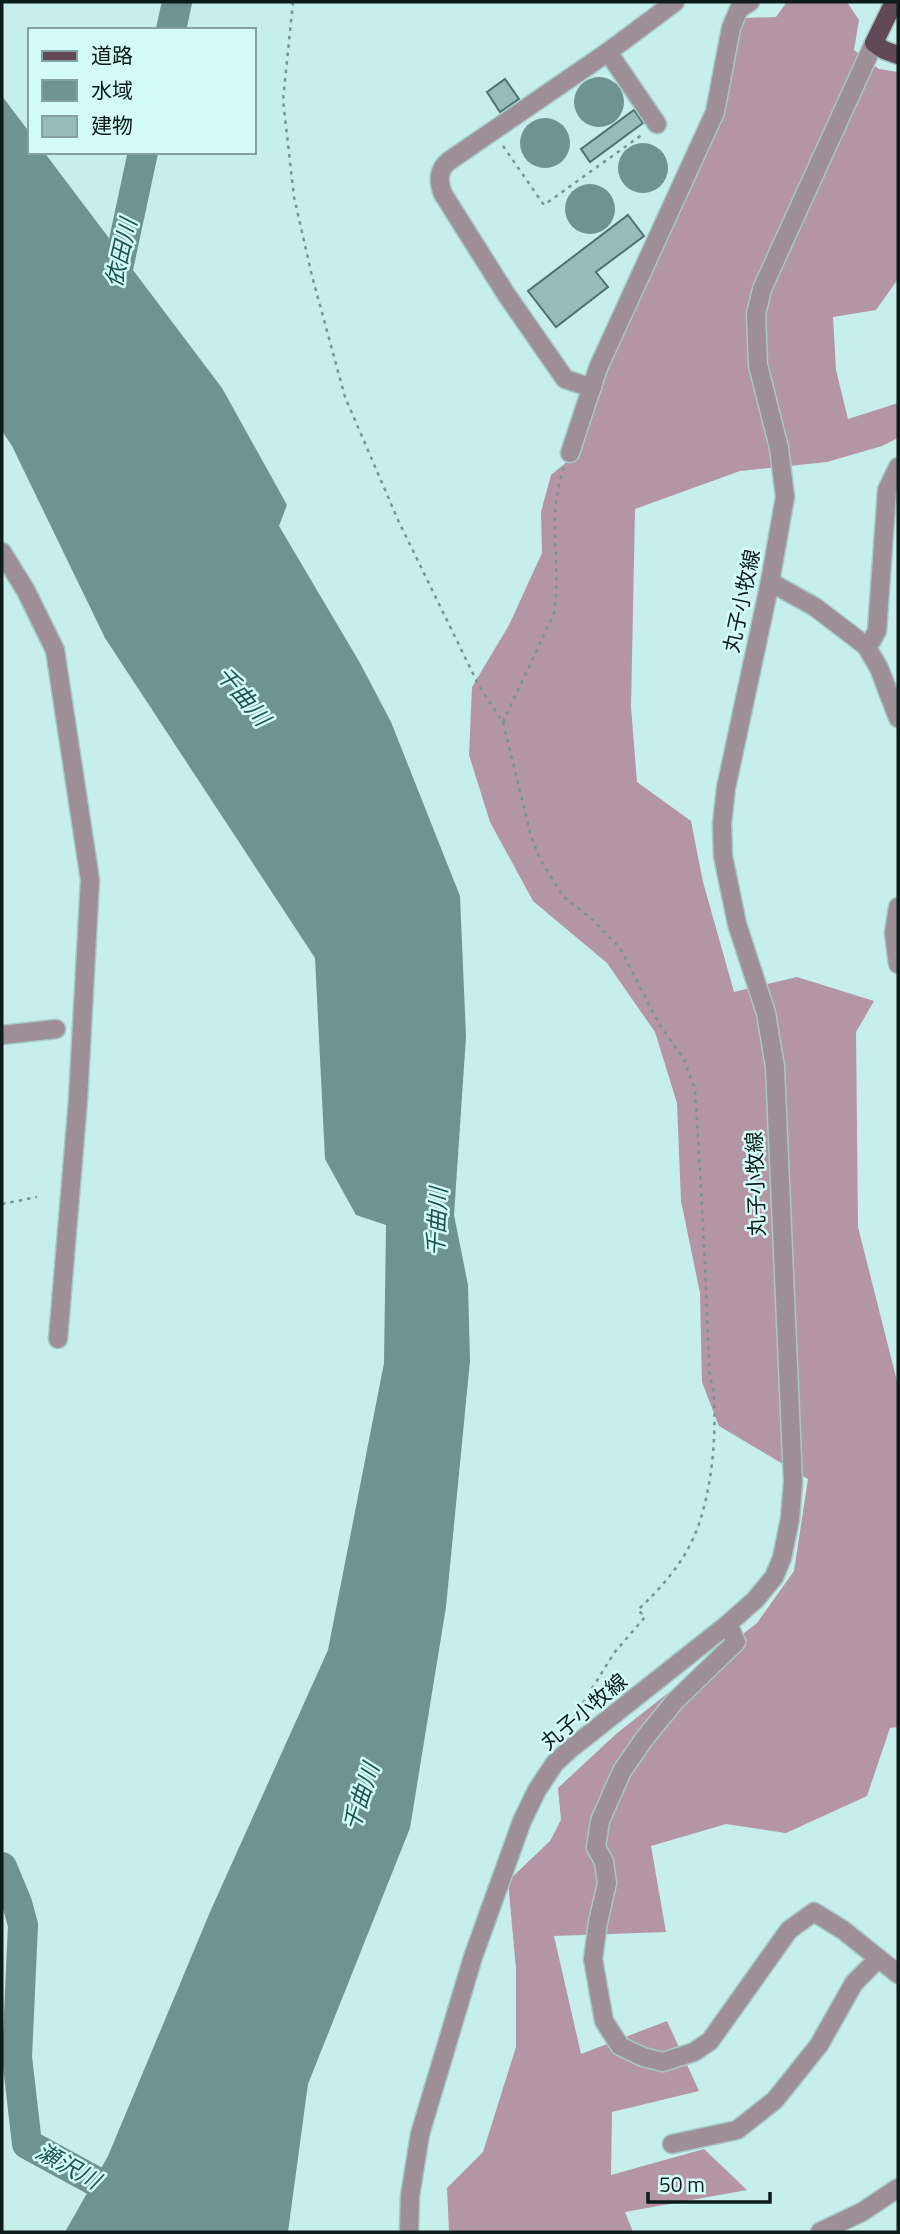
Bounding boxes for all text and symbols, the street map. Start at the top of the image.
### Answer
legend [28,28,256,154]
text: 道路 [91,39,133,71]
text: 水域 [91,74,133,106]
text: 建物 [91,109,133,141]
water label: 依田川 [96,212,146,290]
street label: 丸子小牧線 [714,546,768,655]
water label: 千曲川 [208,658,281,736]
street label: 丸子小牧線 [737,1131,773,1237]
water label: 千曲川 [417,1184,456,1257]
street label: 丸子小牧線 [533,1665,634,1757]
water label: 千曲川 [333,1756,389,1835]
water label: 瀬沢川 [30,2134,110,2199]
scale bar [648,2160,771,2204]
text: 50 m [659,2168,705,2200]

